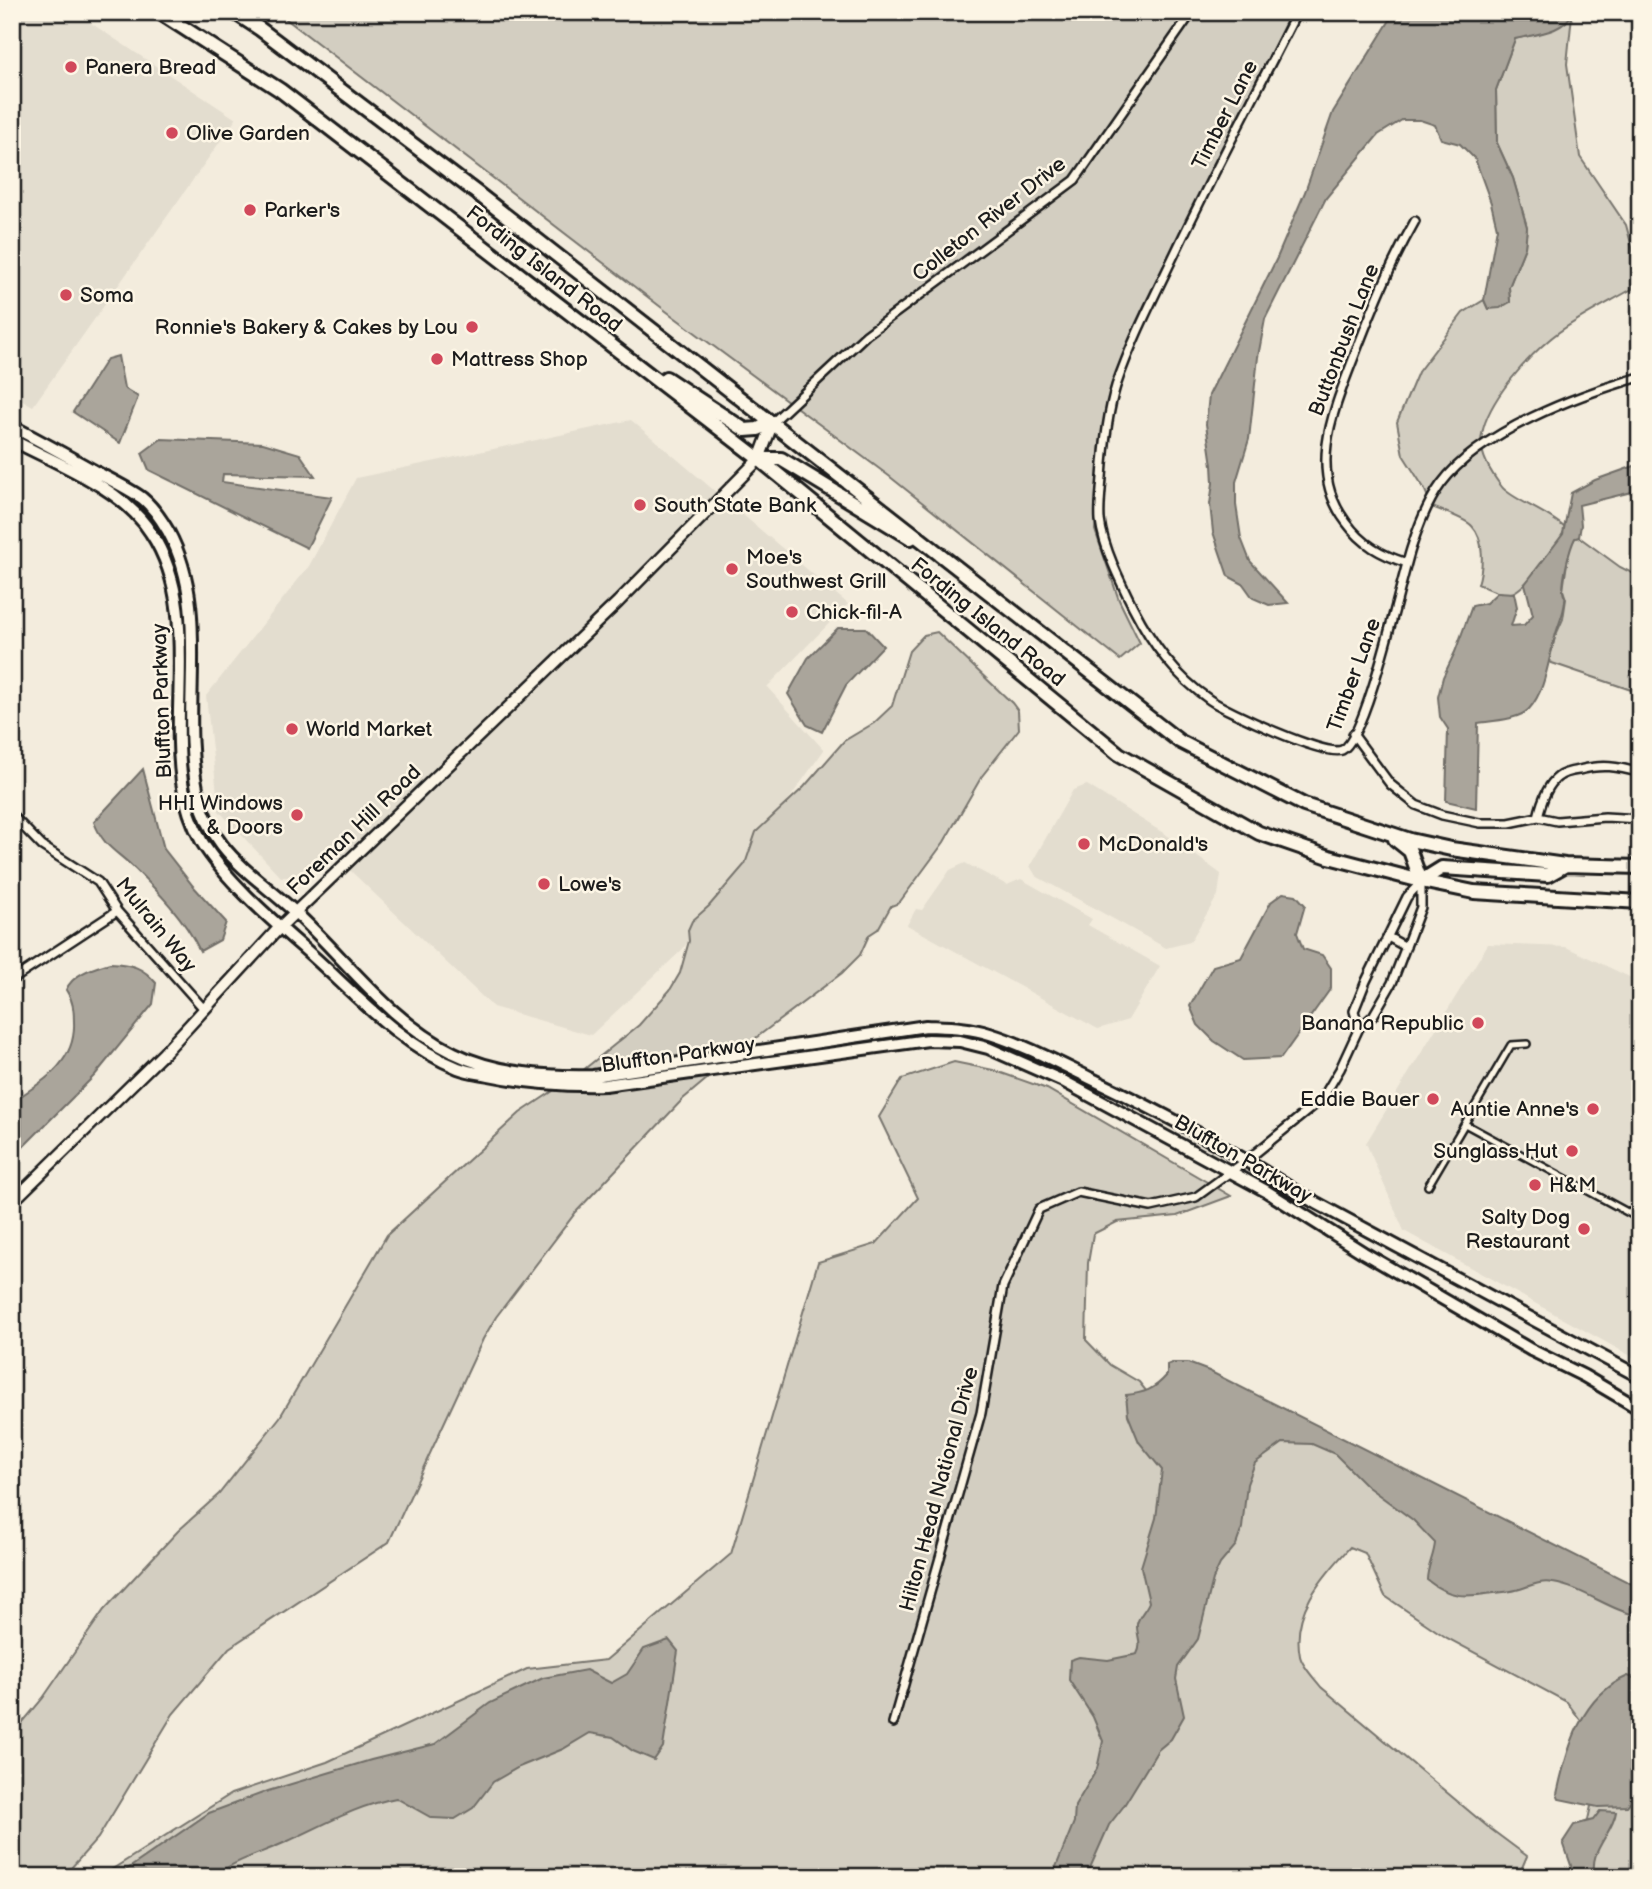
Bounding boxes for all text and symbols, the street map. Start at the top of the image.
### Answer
place label: Panera Bread [85,55,216,80]
street label: Timber Lane [1187,56,1263,174]
marker: Panera Bread [63,59,79,75]
place label: Olive Garden [186,121,310,146]
marker: Olive Garden [164,125,180,141]
street label: Colleton River Drive [907,151,1071,287]
place label: Parker's [264,198,340,223]
street label: Fording Island Road [461,200,627,338]
marker: Parker's [242,202,258,218]
street label: Buttonbush Lane [1303,260,1385,420]
place label: Soma [80,283,134,308]
marker: Soma [58,287,74,303]
place label: Ronnie's Bakery & Cakes by Lou [155,315,458,340]
marker: Ronnie's Bakery & Cakes by Lou [464,319,480,335]
place label: Mattress Shop [451,347,588,372]
marker: Mattress Shop [429,351,445,367]
place label: South State Bank [654,493,817,518]
marker: South State Bank [632,497,648,513]
place label: Moe's Southwest Grill [746,545,887,594]
street label: Fording Island Road [906,552,1070,692]
marker: Moe's Southwest Grill [724,561,740,577]
place label: Chick-fil-A [806,600,902,625]
marker: Chick-fil-A [784,604,800,620]
street label: Timber Lane [1322,615,1386,735]
street label: Bluffton Parkway [147,623,177,779]
place label: World Market [306,717,433,742]
marker: World Market [284,721,300,737]
street label: Foreman Hill Road [282,760,426,900]
place label: HHI Windows & Doors [158,791,283,840]
marker: HHI Windows & Doors [289,807,305,823]
place label: McDonald's [1098,832,1208,857]
marker: McDonald's [1076,836,1092,852]
place label: Lowe's [558,872,621,897]
street label: Mulrain Way [110,873,202,978]
marker: Lowe's [536,876,552,892]
place label: Banana Republic [1301,1011,1464,1036]
marker: Banana Republic [1470,1015,1486,1031]
street label: Bluffton Parkway [600,1032,757,1078]
place label: Eddie Bauer [1300,1087,1419,1112]
marker: Eddie Bauer [1425,1091,1441,1107]
place label: Auntie Anne's [1451,1097,1579,1122]
marker: Auntie Anne's [1585,1101,1601,1117]
street label: Bluffton Parkway [1170,1109,1317,1209]
place label: Sunglass Hut [1433,1139,1559,1164]
marker: Sunglass Hut [1564,1143,1580,1159]
place label: H&M [1549,1173,1596,1198]
marker: H&M [1527,1177,1543,1193]
place label: Salty Dog Restaurant [1465,1205,1571,1254]
marker: Salty Dog Restaurant [1576,1221,1592,1237]
street label: Hilton Head National Drive [894,1364,984,1614]

